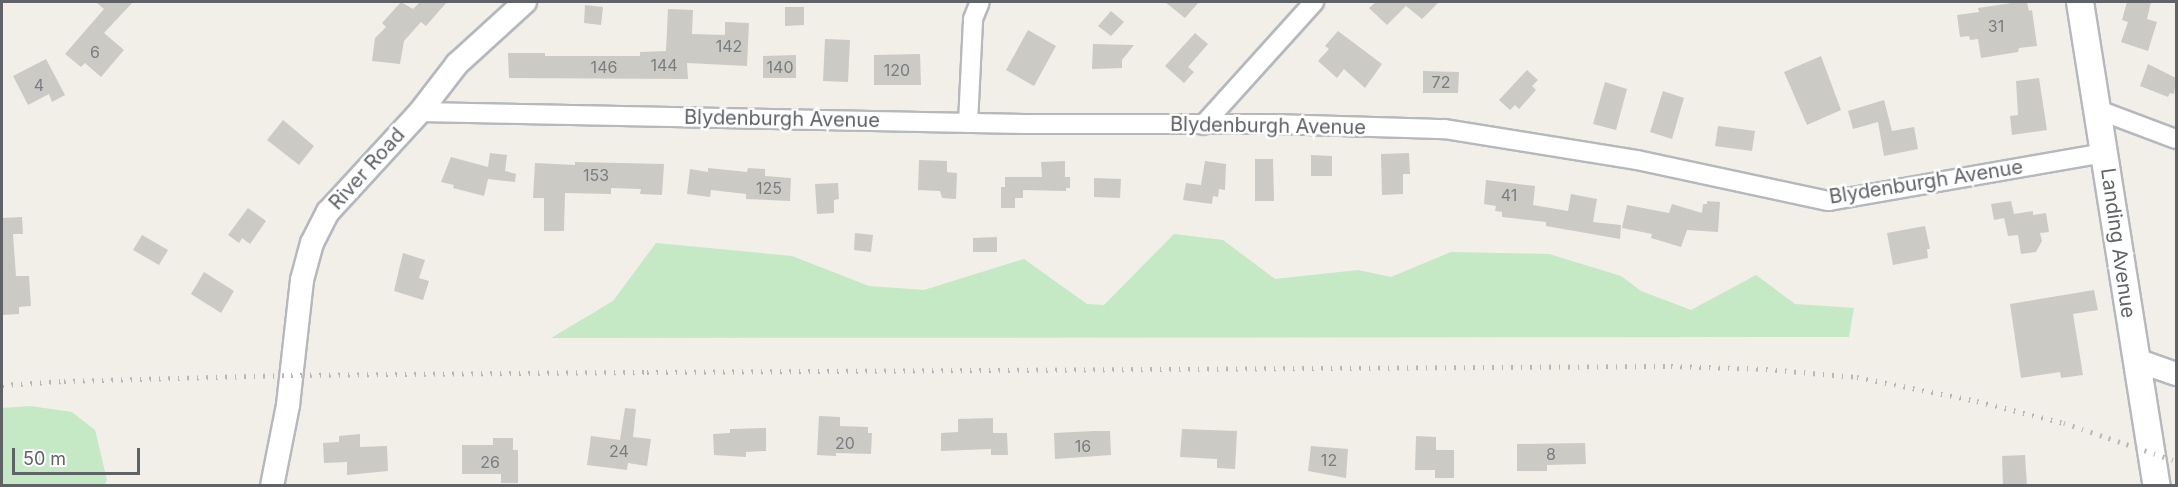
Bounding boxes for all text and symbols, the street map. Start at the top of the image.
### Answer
house number: 31 [1988,16,2004,36]
house number: 142 [716,36,742,56]
house number: 6 [90,42,100,62]
house number: 144 [650,55,678,75]
house number: 146 [591,57,617,77]
house number: 140 [767,57,793,77]
house number: 120 [884,60,910,80]
house number: 72 [1432,72,1450,92]
house number: 4 [34,75,44,95]
street label: Blydenburgh Avenue [684,105,880,133]
street label: Blydenburgh Avenue [1170,112,1366,140]
street label: River Road [324,123,410,215]
street label: Blydenburgh Avenue [1827,155,2025,209]
house number: 153 [583,165,609,185]
street label: Landing Avenue [2096,166,2140,320]
house number: 125 [756,178,782,198]
house number: 41 [1501,185,1517,205]
house number: 20 [835,433,855,453]
scale bar [15,436,142,474]
house number: 16 [1075,436,1091,456]
house number: 24 [609,441,629,461]
house number: 8 [1546,444,1556,464]
text: 50 m [23,448,66,469]
house number: 12 [1321,450,1337,470]
house number: 26 [480,452,500,472]

